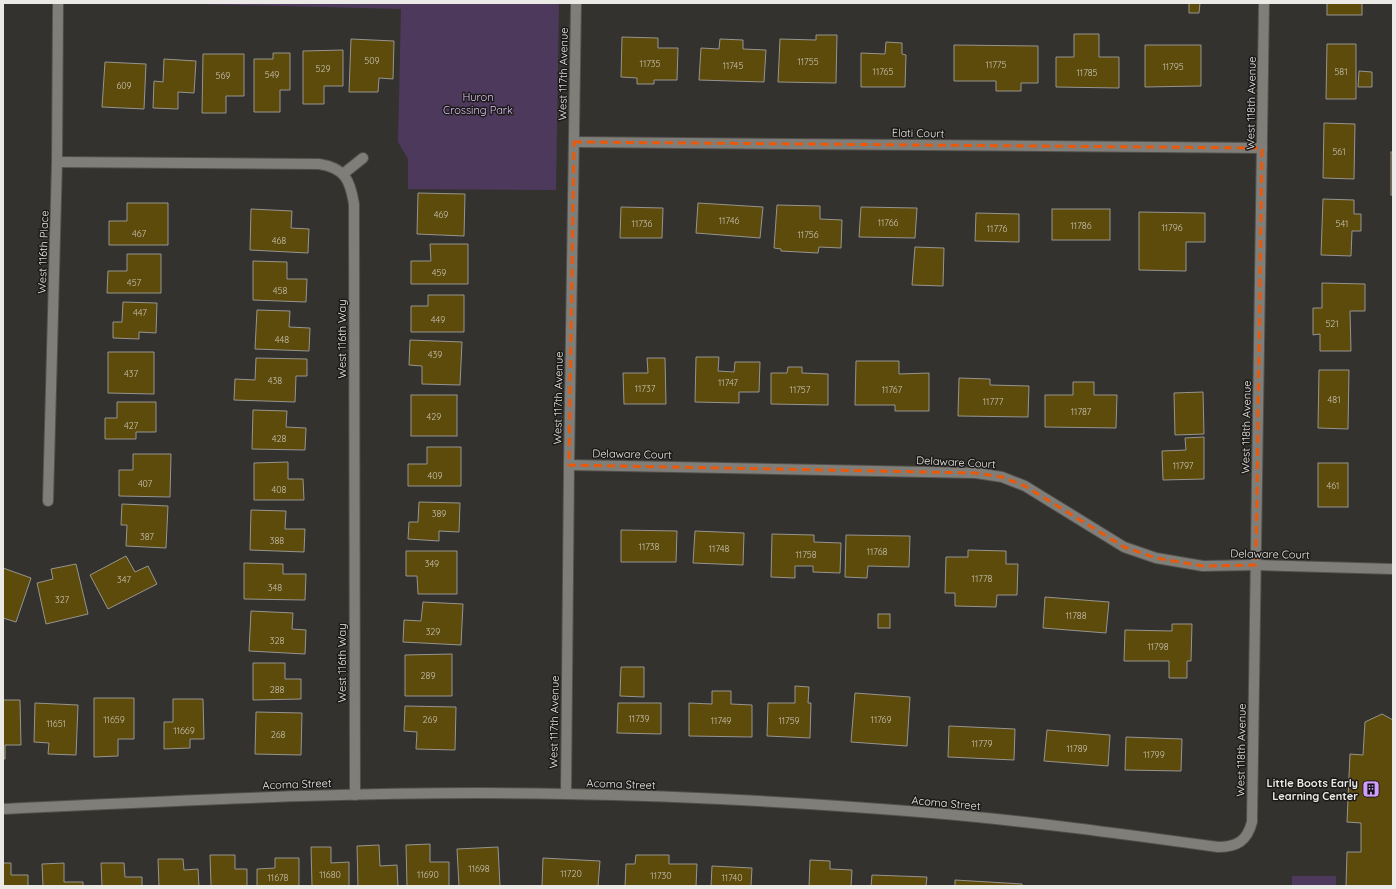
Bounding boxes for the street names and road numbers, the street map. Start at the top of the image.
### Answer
street label: West 117th Avenue [555,27,571,121]
street label: West 118th Avenue [1243,56,1259,150]
street label: Elati Court [892,126,945,140]
street label: West 116th Place [35,210,51,294]
street label: West 116th Way [335,299,349,379]
street label: West 117th Avenue [550,351,566,445]
street label: West 118th Avenue [1238,380,1254,474]
street label: Delaware Court [592,446,672,462]
street label: Delaware Court [916,453,996,471]
street label: Delaware Court [1230,546,1310,562]
street label: West 116th Way [335,623,349,703]
street label: West 117th Avenue [546,675,562,769]
street label: West 118th Avenue [1233,703,1249,797]
street label: Acoma Street [262,776,332,792]
street label: Acoma Street [586,776,656,792]
street label: Acoma Street [911,793,981,813]

